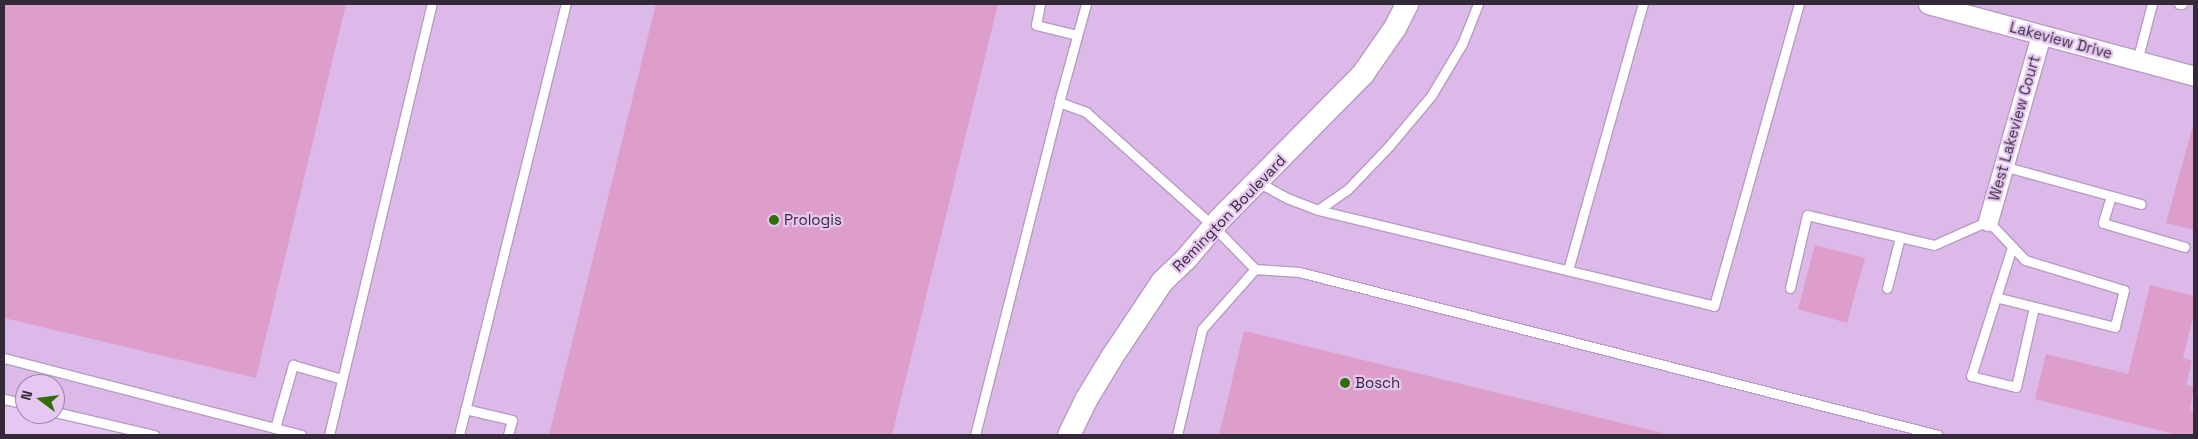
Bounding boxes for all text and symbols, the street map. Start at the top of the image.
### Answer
street label: Lakeview Drive [2008,18,2114,62]
street label: West Lakeview Court [1985,53,2043,203]
street label: Remington Boulevard [1169,151,1289,275]
place label: Prologis [784,211,842,229]
marker: Prologis [768,214,780,226]
north arrow [15,374,65,424]
place label: Bosch [1355,374,1400,392]
marker: Bosch [1339,377,1351,389]
text: N [17,389,36,402]

